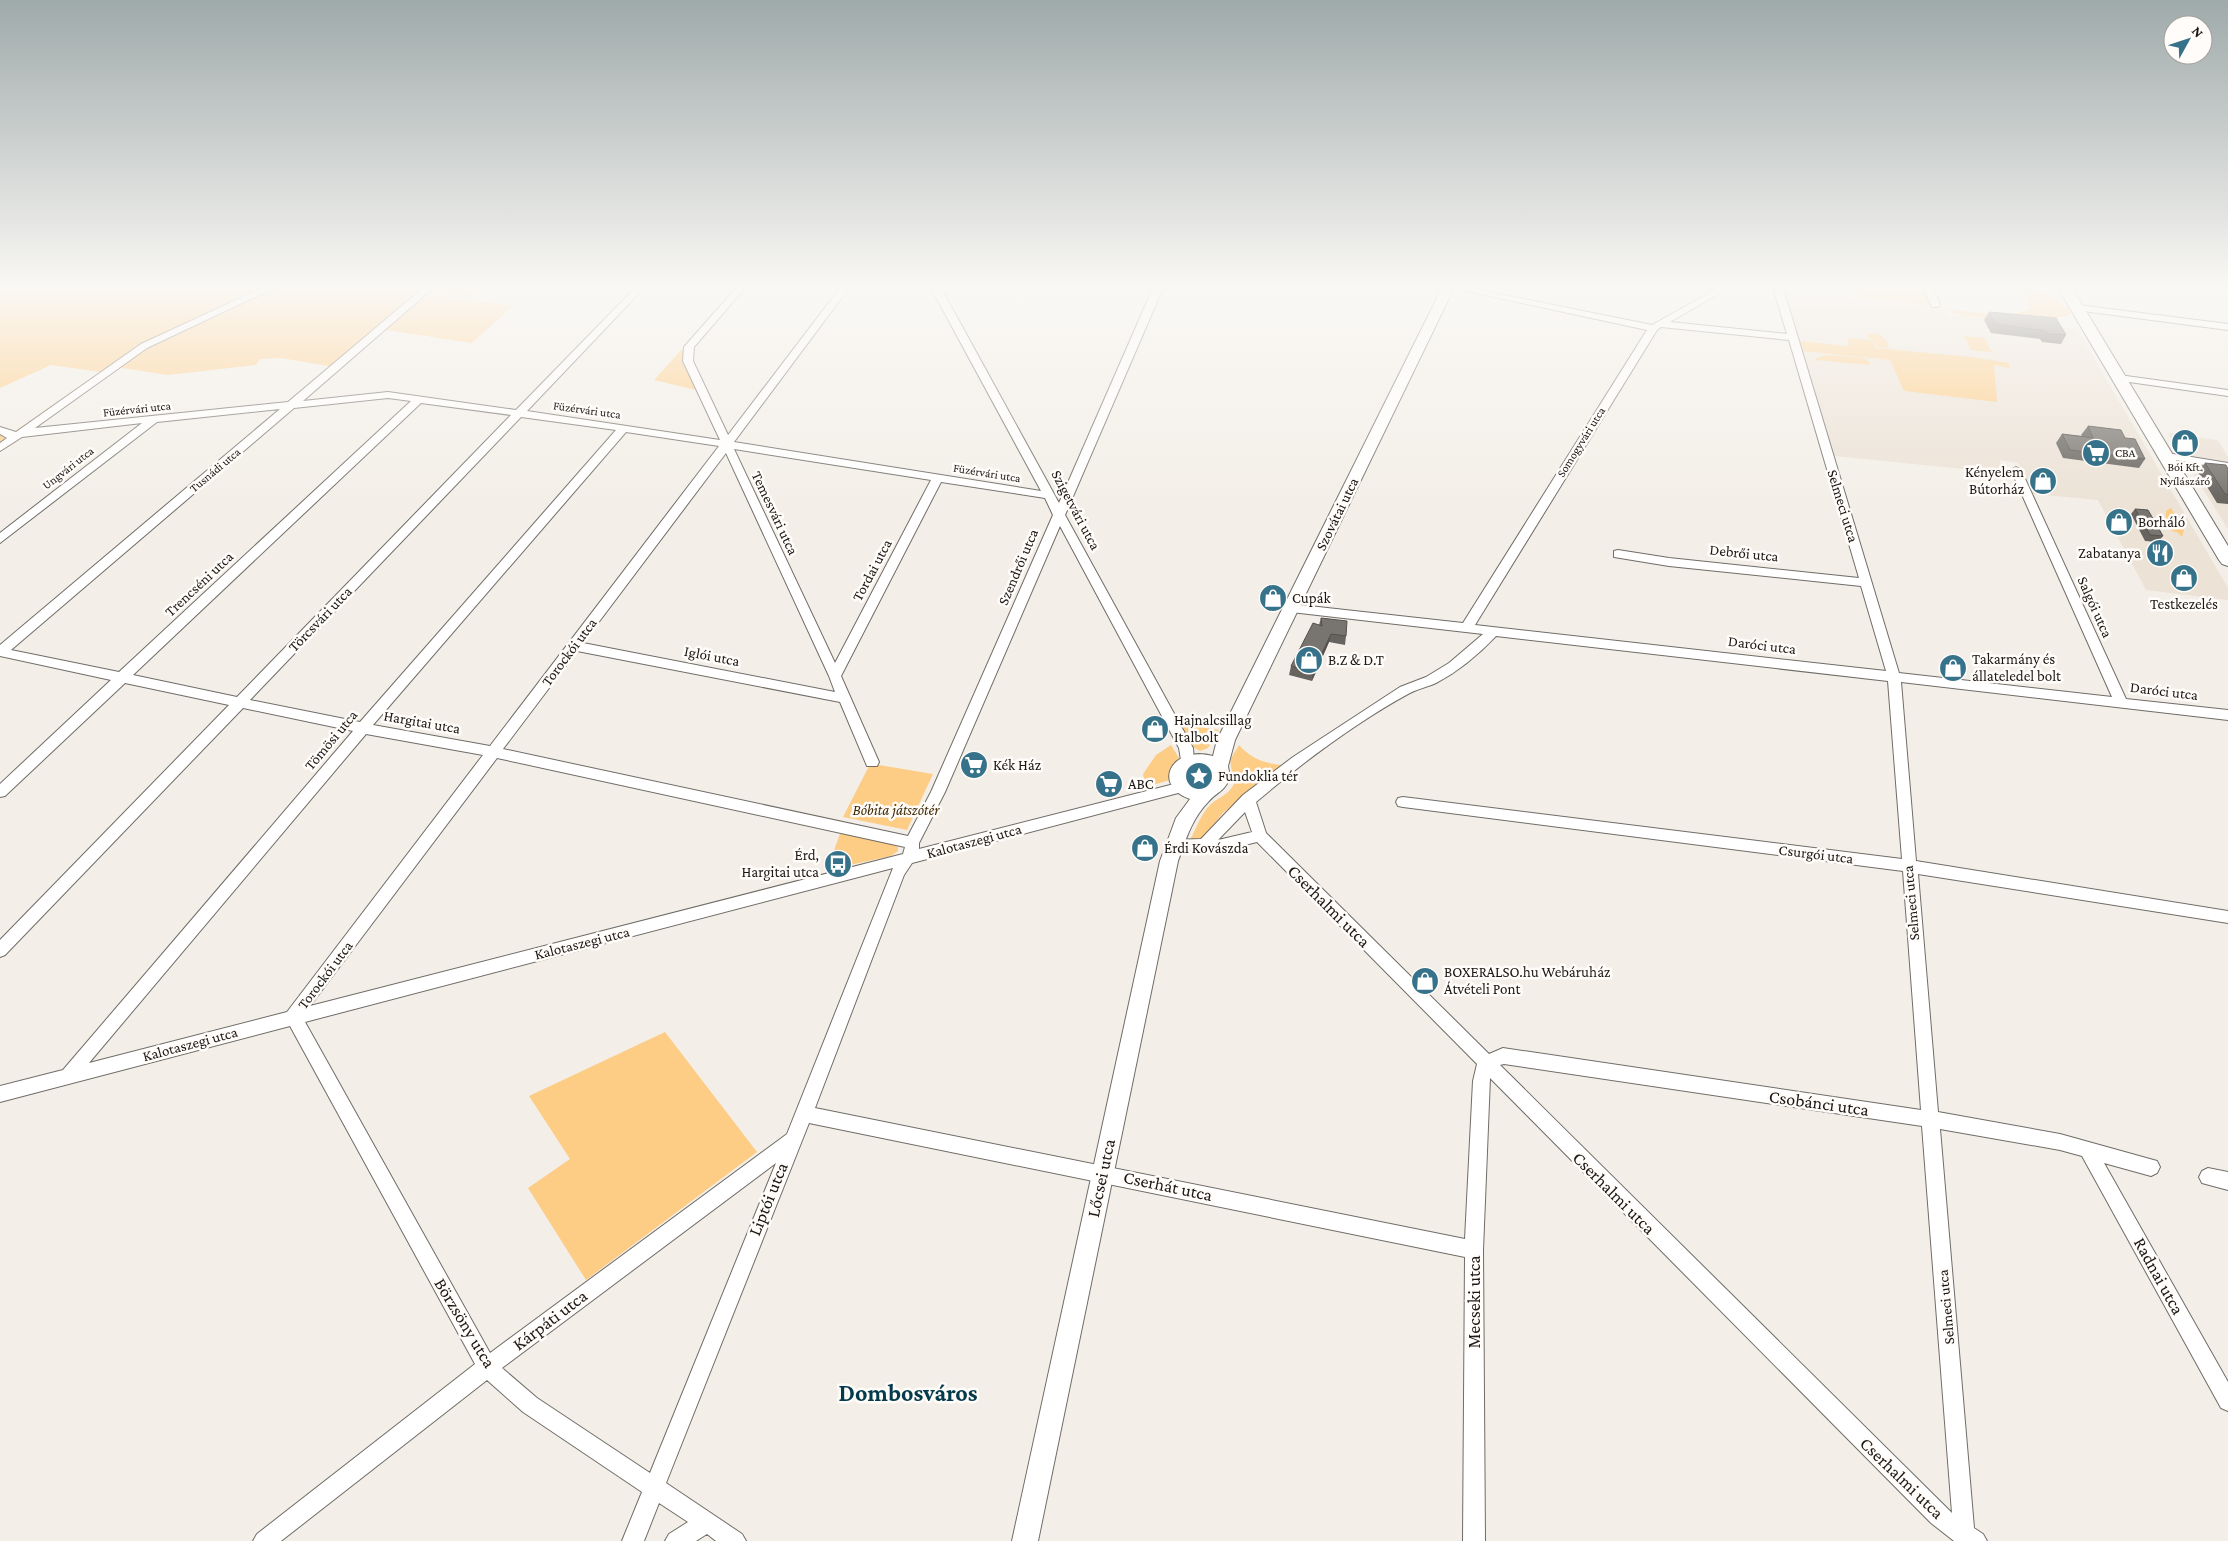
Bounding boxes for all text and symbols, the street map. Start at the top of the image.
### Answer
north arrow [2163,15,2213,65]
text: N [2189,23,2207,41]
street label: Füzérvári utca [102,398,172,420]
street label: Füzérvári utca [552,398,622,422]
street label: Somogyvári utca [1554,404,1608,480]
shop icon: Bói Kft. Nyílászáró [2170,428,2200,458]
supermarket icon: CBA [2081,438,2111,468]
street label: Ungvári utca [39,443,97,492]
street label: Tusnádi utca [187,444,244,495]
place label: CBA [2115,446,2136,460]
place label: Bói Kft. Nyílászáró [2160,460,2210,488]
street label: Füzérvári utca [952,461,1022,485]
place label: Kényelem Bútorház [1965,464,2024,497]
shop icon: Kényelem Bútorház [2028,466,2058,496]
street label: Szigetvári utca [1047,468,1104,553]
street label: Selmeci utca [1824,468,1862,544]
street label: Temesvári utca [749,469,801,557]
street label: Szovátai utca [1312,475,1362,553]
shop icon: Borháló [2104,507,2134,537]
place label: Borháló [2138,514,2185,530]
street label: Szendrői utca [995,526,1041,607]
street label: Tordai utca [849,536,895,604]
restaurant icon: Zabatanya [2145,538,2175,568]
street label: Debrői utca [1709,541,1779,565]
place label: Zabatanya [2078,545,2141,562]
street label: Trencséni utca [162,548,236,620]
shop icon: Testkezelés [2169,563,2199,593]
street label: Salgói utca [2074,574,2116,641]
street label: Törcsvári utca [285,583,355,655]
shop icon: Cupák [1258,583,1288,613]
place label: Cupák [1292,590,1332,607]
place label: Testkezelés [2150,596,2218,612]
street label: Torockói utca [538,615,600,689]
street label: Daróci utca [1727,633,1797,657]
street label: Iglói utca [683,643,741,670]
shop icon: B.Z & D.T [1294,645,1324,675]
place label: Takarmány és állateledel bolt [1972,651,2062,684]
place label: B.Z & D.T [1328,652,1384,668]
shop icon: Takarmány és állateledel bolt [1938,653,1968,683]
street label: Daróci utca [2129,679,2199,703]
street label: Tömösi utca [301,707,361,773]
street label: Hargitai utca [382,707,462,738]
place label: Hajnalcsillag Italbolt [1174,712,1251,745]
shop icon: Hajnalcsillag Italbolt [1140,714,1170,744]
supermarket icon: Kék Ház [959,750,989,780]
place label: Kék Ház [993,757,1041,773]
place icon: Fundoklia tér [1184,761,1214,791]
place label: Fundoklia tér [1218,768,1299,784]
supermarket icon: ABC [1094,769,1124,799]
place label: ABC [1128,776,1154,792]
park label: Bóbita játszótér [853,802,940,819]
street label: Kalotaszegi utca [925,821,1023,862]
shop icon: Érdi Kovászda [1130,833,1160,863]
place label: Érdi Kovászda [1164,840,1249,856]
street label: Csurgói utca [1778,841,1854,868]
place label: Érd, Hargitai utca [741,847,819,881]
bus stop icon: Érd, Hargitai utca [823,849,853,879]
street label: Cserhalmi utca [1284,861,1374,951]
street label: Selmeci utca [1900,865,1922,941]
street label: Kalotaszegi utca [533,923,632,964]
street label: Torockói utca [294,938,356,1012]
place label: BOXERALSO.hu Webáruház Átvételi Pont [1444,964,1610,997]
shop icon: BOXERALSO.hu Webáruház Átvételi Pont [1410,966,1440,996]
street label: Kalotaszegi utca [141,1024,239,1065]
street label: Csobánci utca [1768,1086,1870,1120]
street label: Lőcsei utca [1083,1137,1119,1219]
street label: Cserhalmi utca [1569,1148,1659,1238]
street label: Liptói utca [744,1159,792,1239]
street label: Cserhát utca [1122,1167,1214,1205]
street label: Radnai utca [2130,1234,2188,1318]
street label: Mecseki utca [1464,1255,1484,1349]
street label: Selmeci utca [1935,1269,1957,1345]
street label: Börzsöny utca [430,1274,500,1372]
street label: Kárpáti utca [509,1286,591,1354]
district label: Dombosváros [839,1379,978,1406]
street label: Cserhalmi utca [1856,1433,1948,1523]

